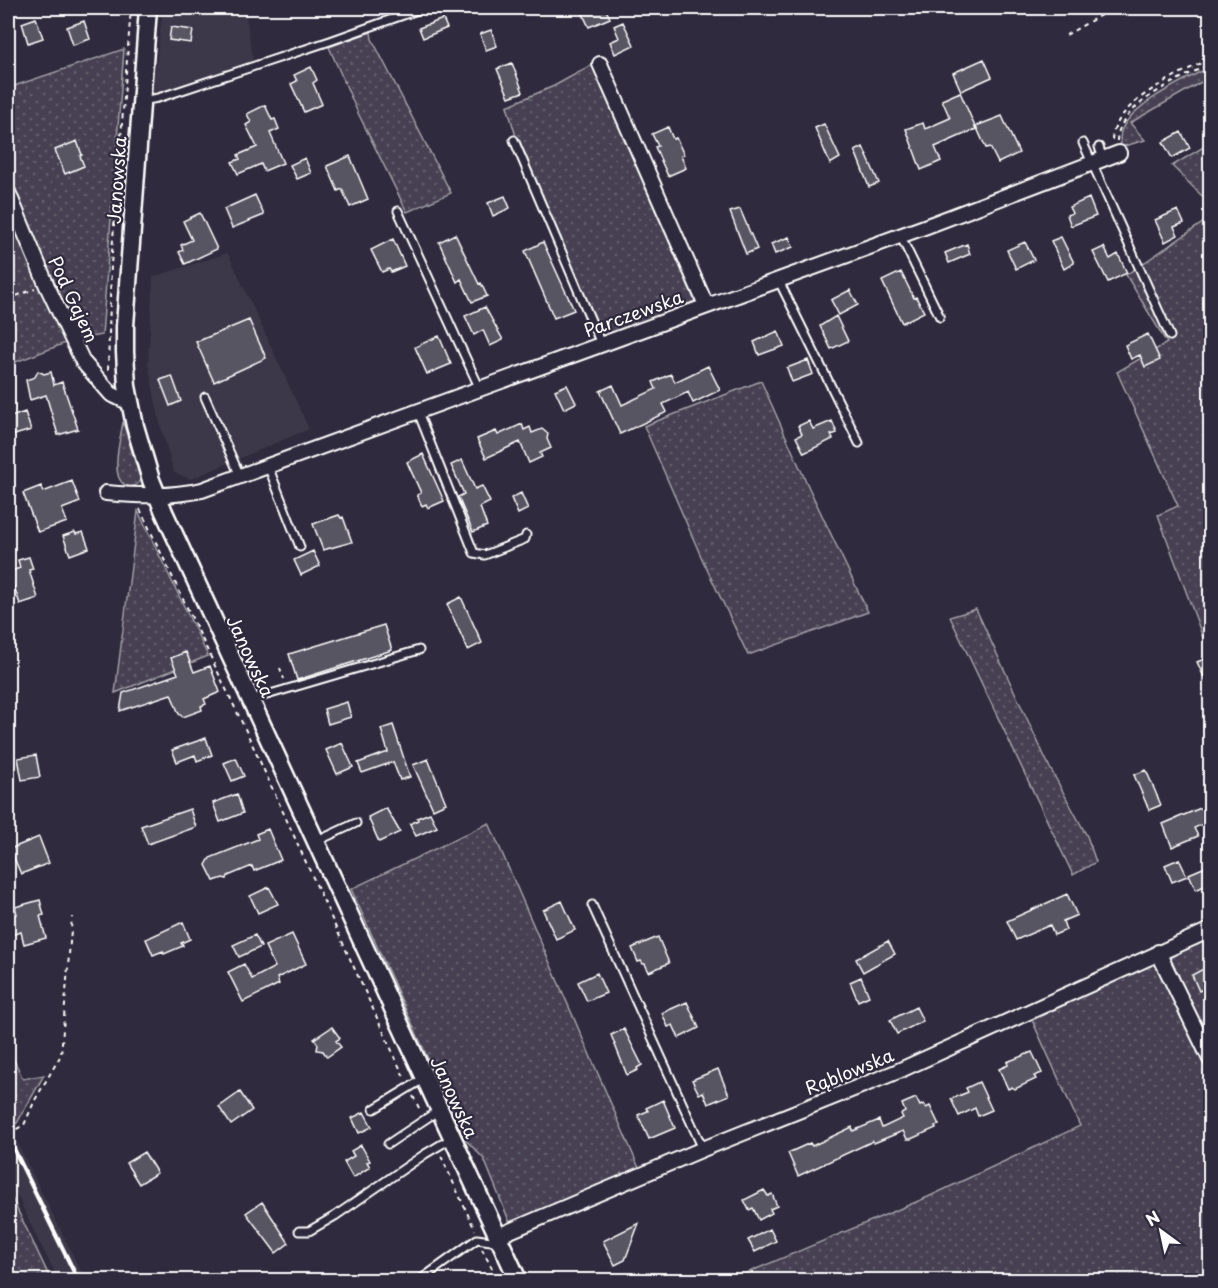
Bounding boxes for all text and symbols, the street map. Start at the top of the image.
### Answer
street label: Janowska [99,134,133,225]
street label: Pod Gajem [42,251,106,347]
street label: Parczewska [579,282,687,343]
street label: Janowska [220,611,282,702]
street label: Rąblowska [801,1041,898,1101]
street label: Janowska [424,1052,486,1143]
north arrow [1131,1201,1191,1261]
text: N [1140,1204,1164,1231]

